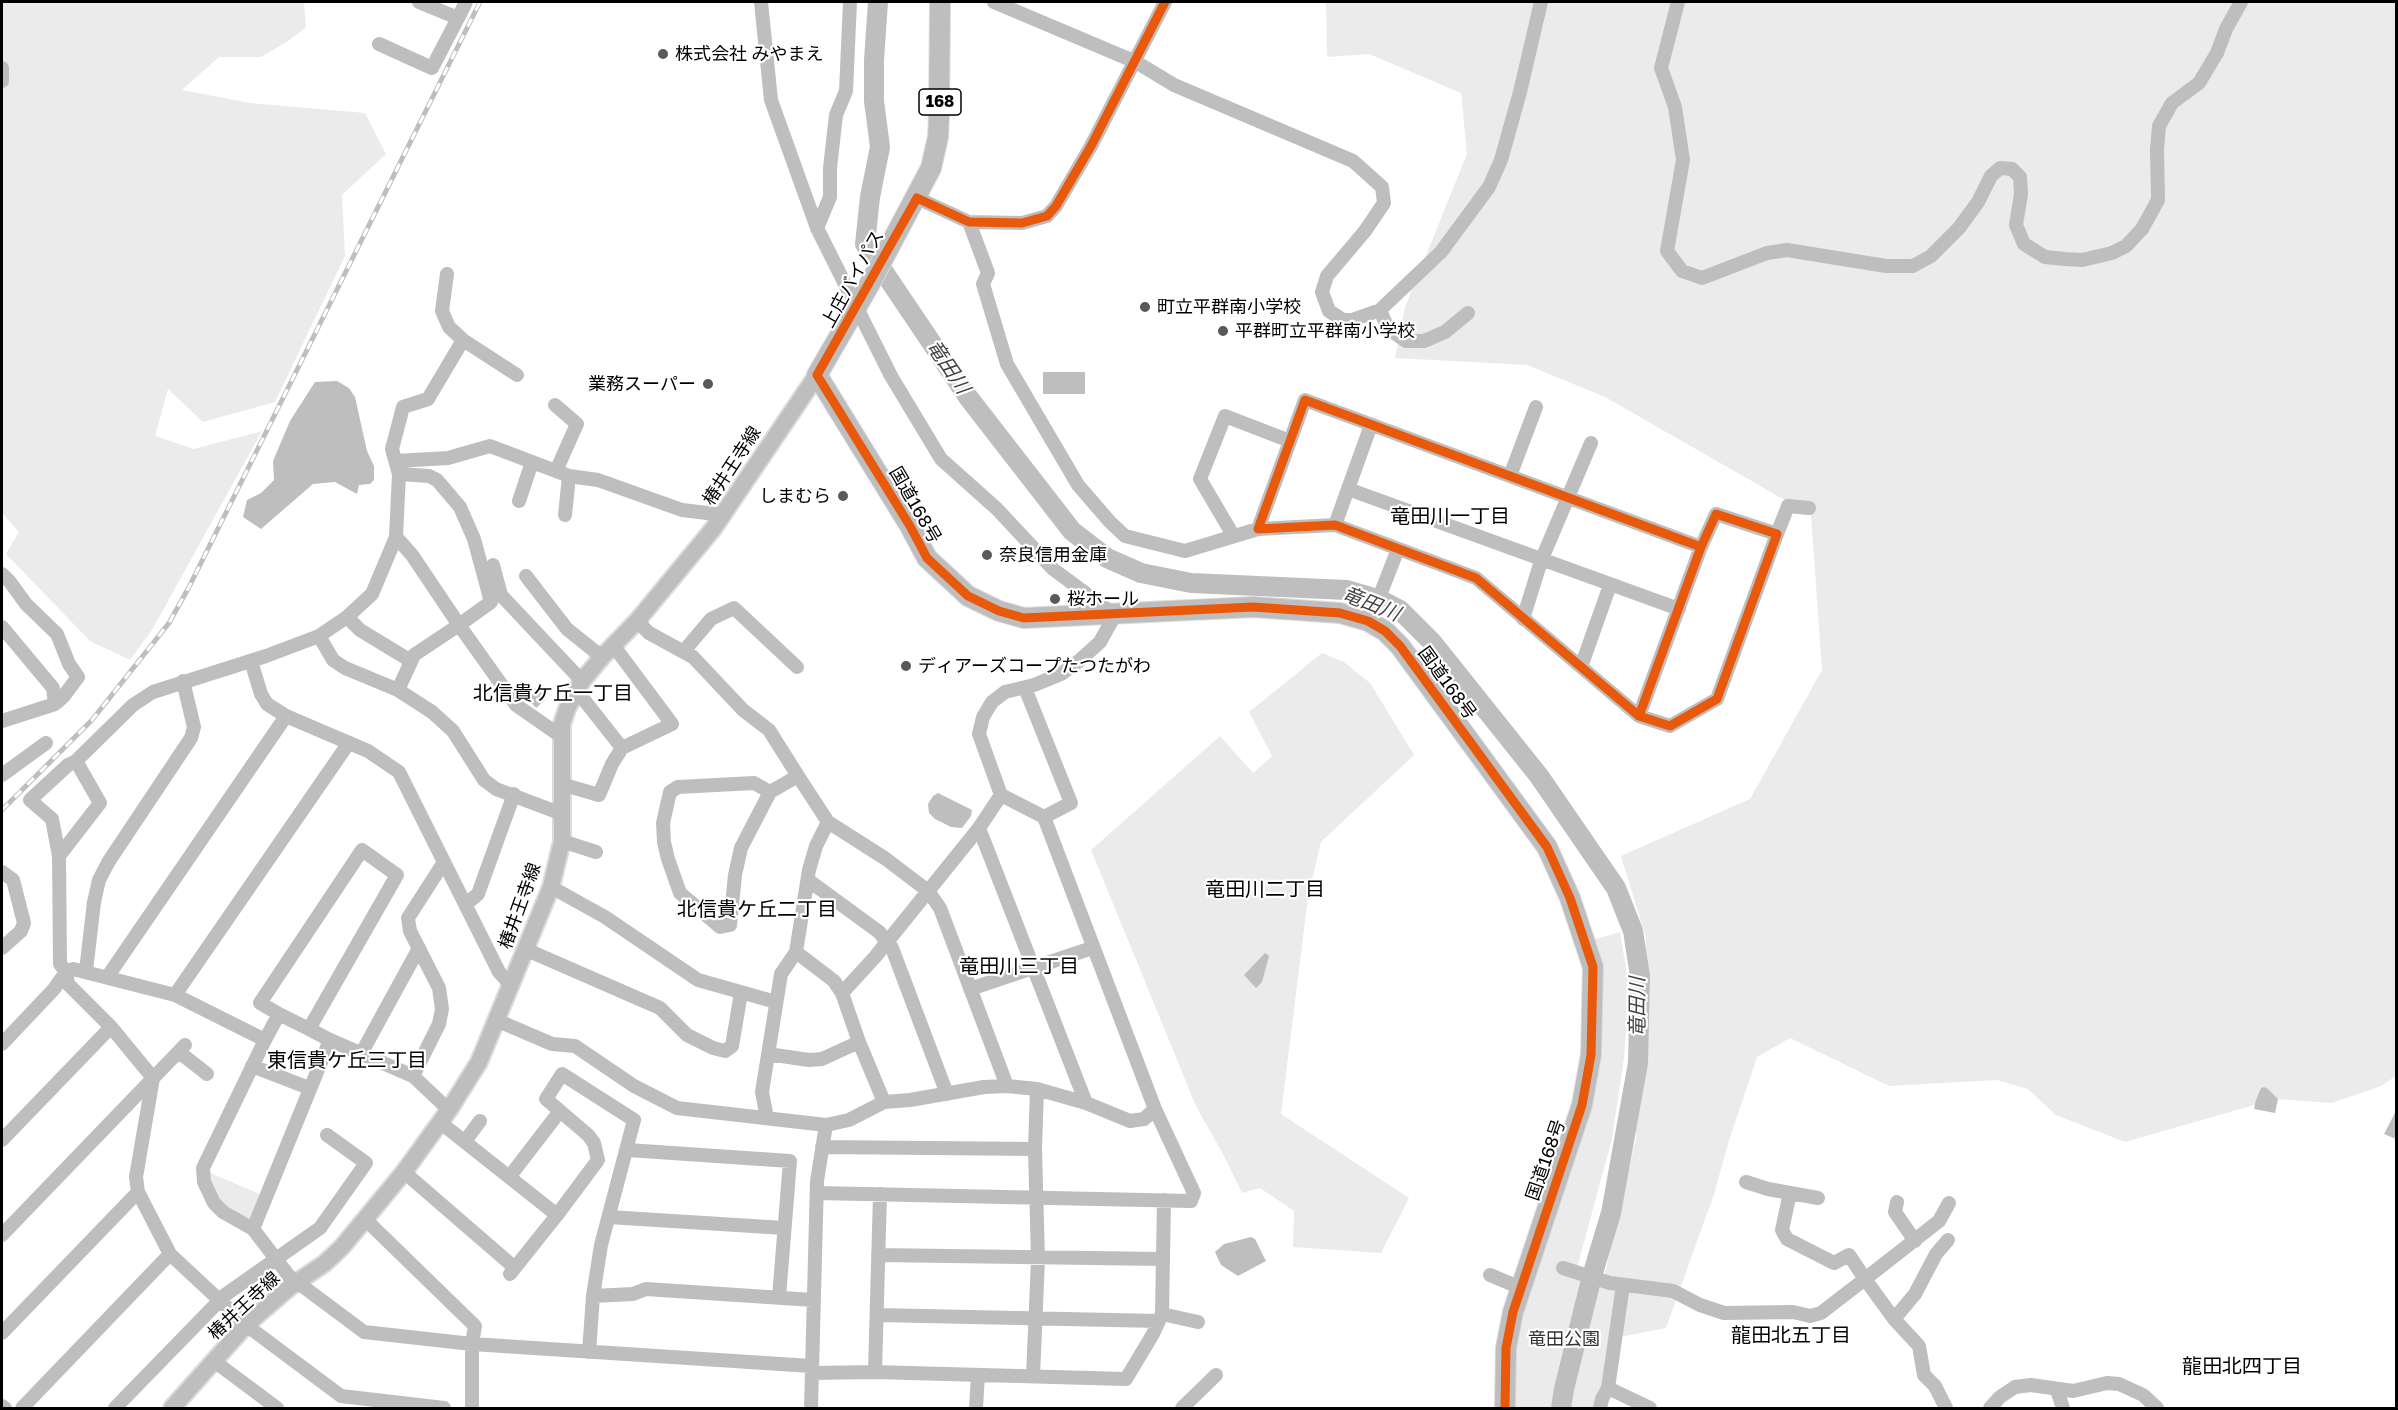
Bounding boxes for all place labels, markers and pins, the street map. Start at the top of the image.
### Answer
place label: 株式会社 みやまえ [675,43,823,65]
marker: 株式会社 みやまえ [656,47,670,61]
place label: 町立平群南小学校 [1157,296,1301,318]
marker: 町立平群南小学校 [1138,300,1152,314]
place label: 平群町立平群南小学校 [1235,320,1415,342]
marker: 平群町立平群南小学校 [1216,324,1230,338]
place label: 業務スーパー [588,373,696,395]
marker: 業務スーパー [701,377,715,391]
place label: しまむら [759,485,831,507]
marker: しまむら [836,489,850,503]
place label: 奈良信用金庫 [999,544,1107,566]
marker: 奈良信用金庫 [980,548,994,562]
place label: 桜ホール [1067,588,1139,610]
marker: 桜ホール [1048,592,1062,606]
place label: ディアーズコープたつたがわ [918,655,1151,677]
marker: ディアーズコープたつたがわ [899,659,913,673]

